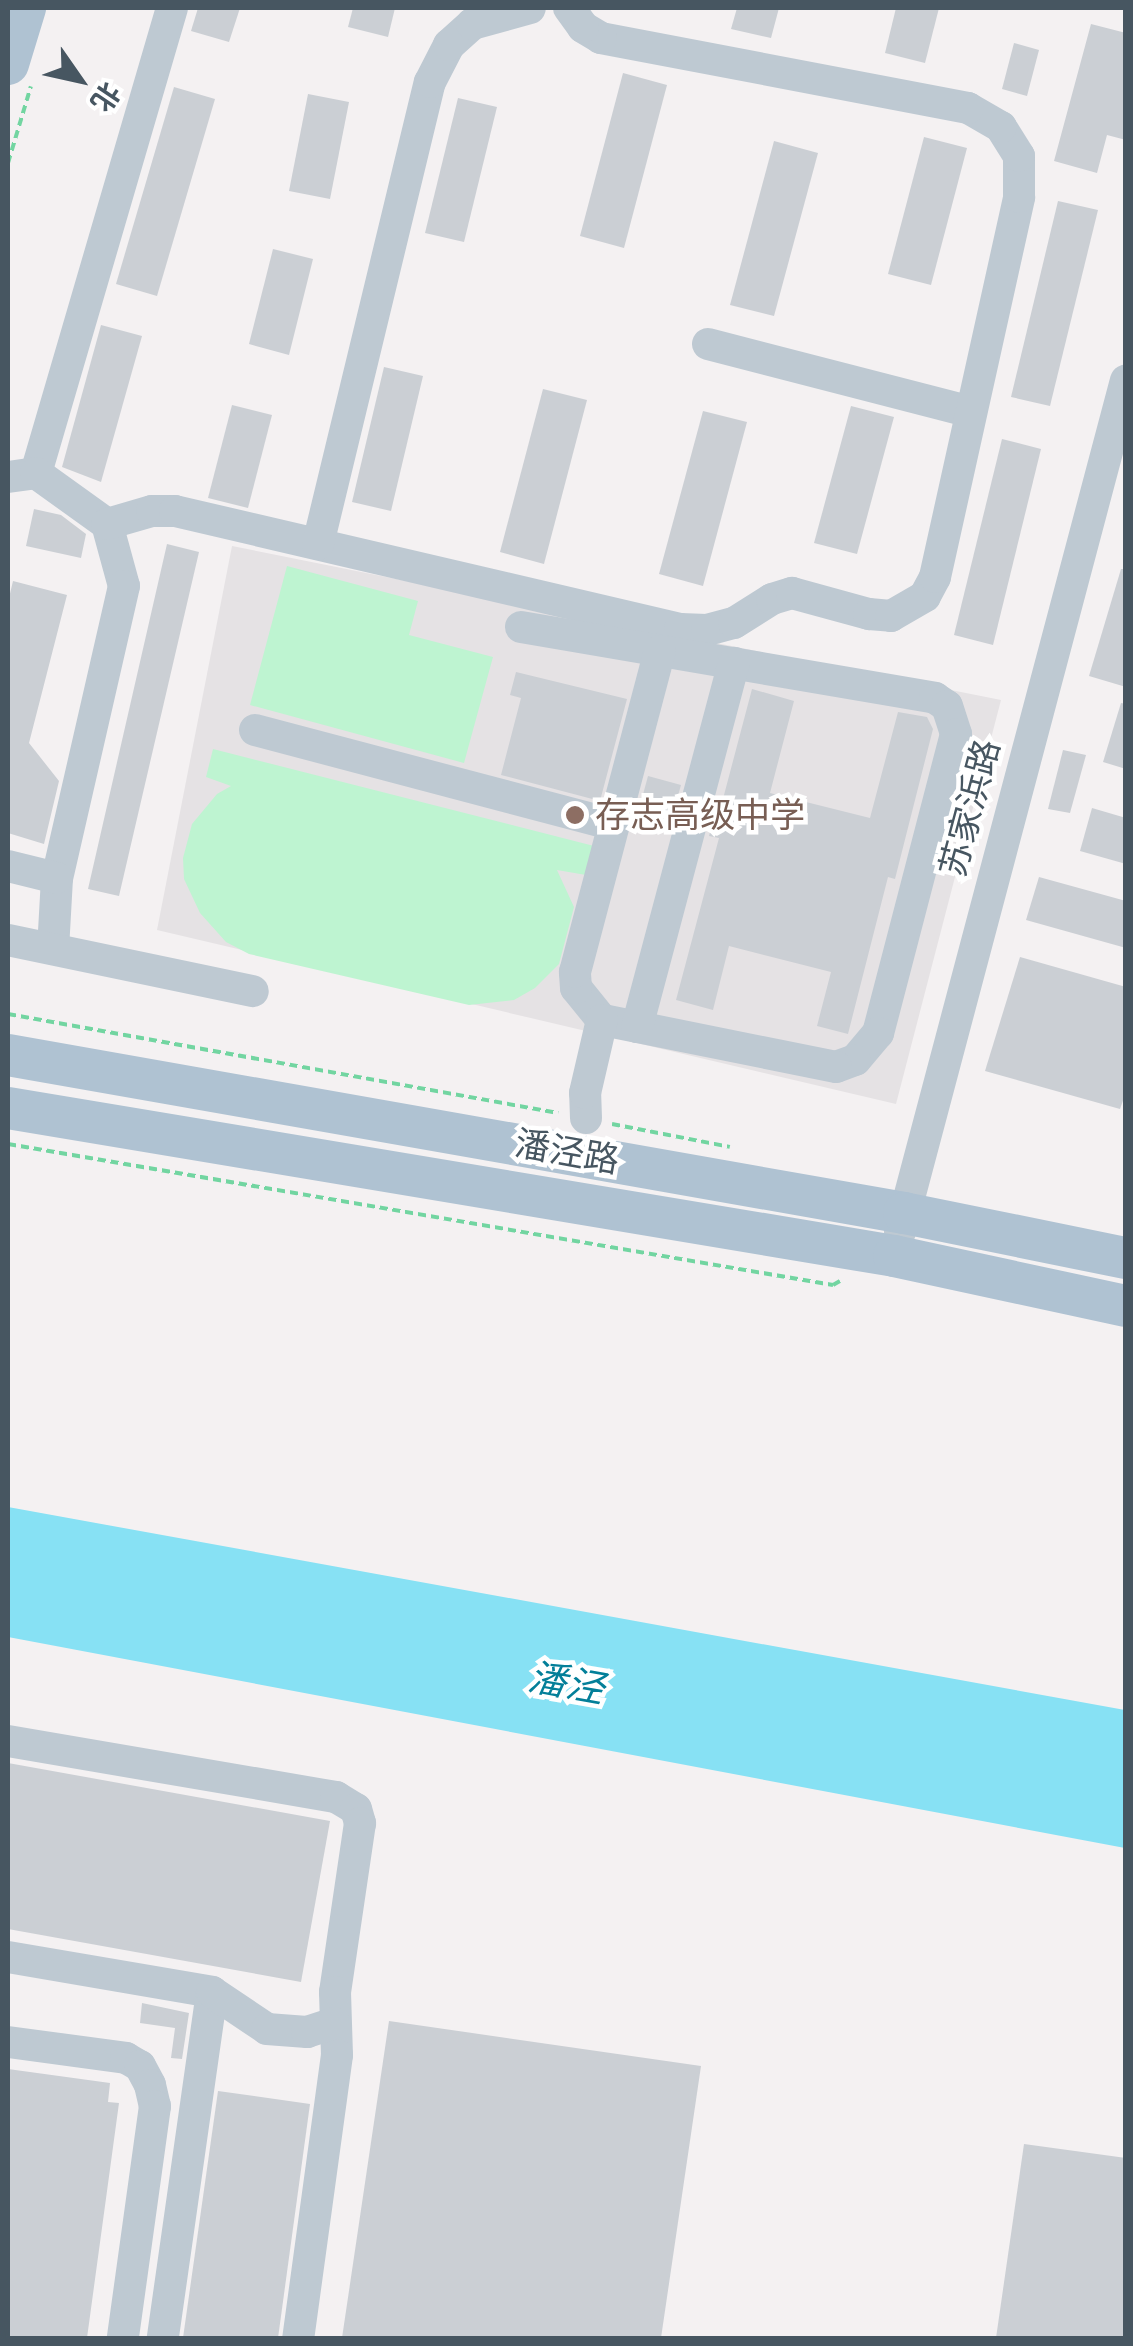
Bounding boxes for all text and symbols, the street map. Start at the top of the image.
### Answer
north arrow [30,30,130,130]
text: 北 [84,76,127,118]
street label: 苏家浜路 [932,735,1008,881]
place label: 存志高级中学 [595,794,805,836]
marker: 存志高级中学 [564,804,586,826]
street label: 潘泾路 [512,1122,622,1182]
water label: 潘泾 [525,1655,607,1713]

